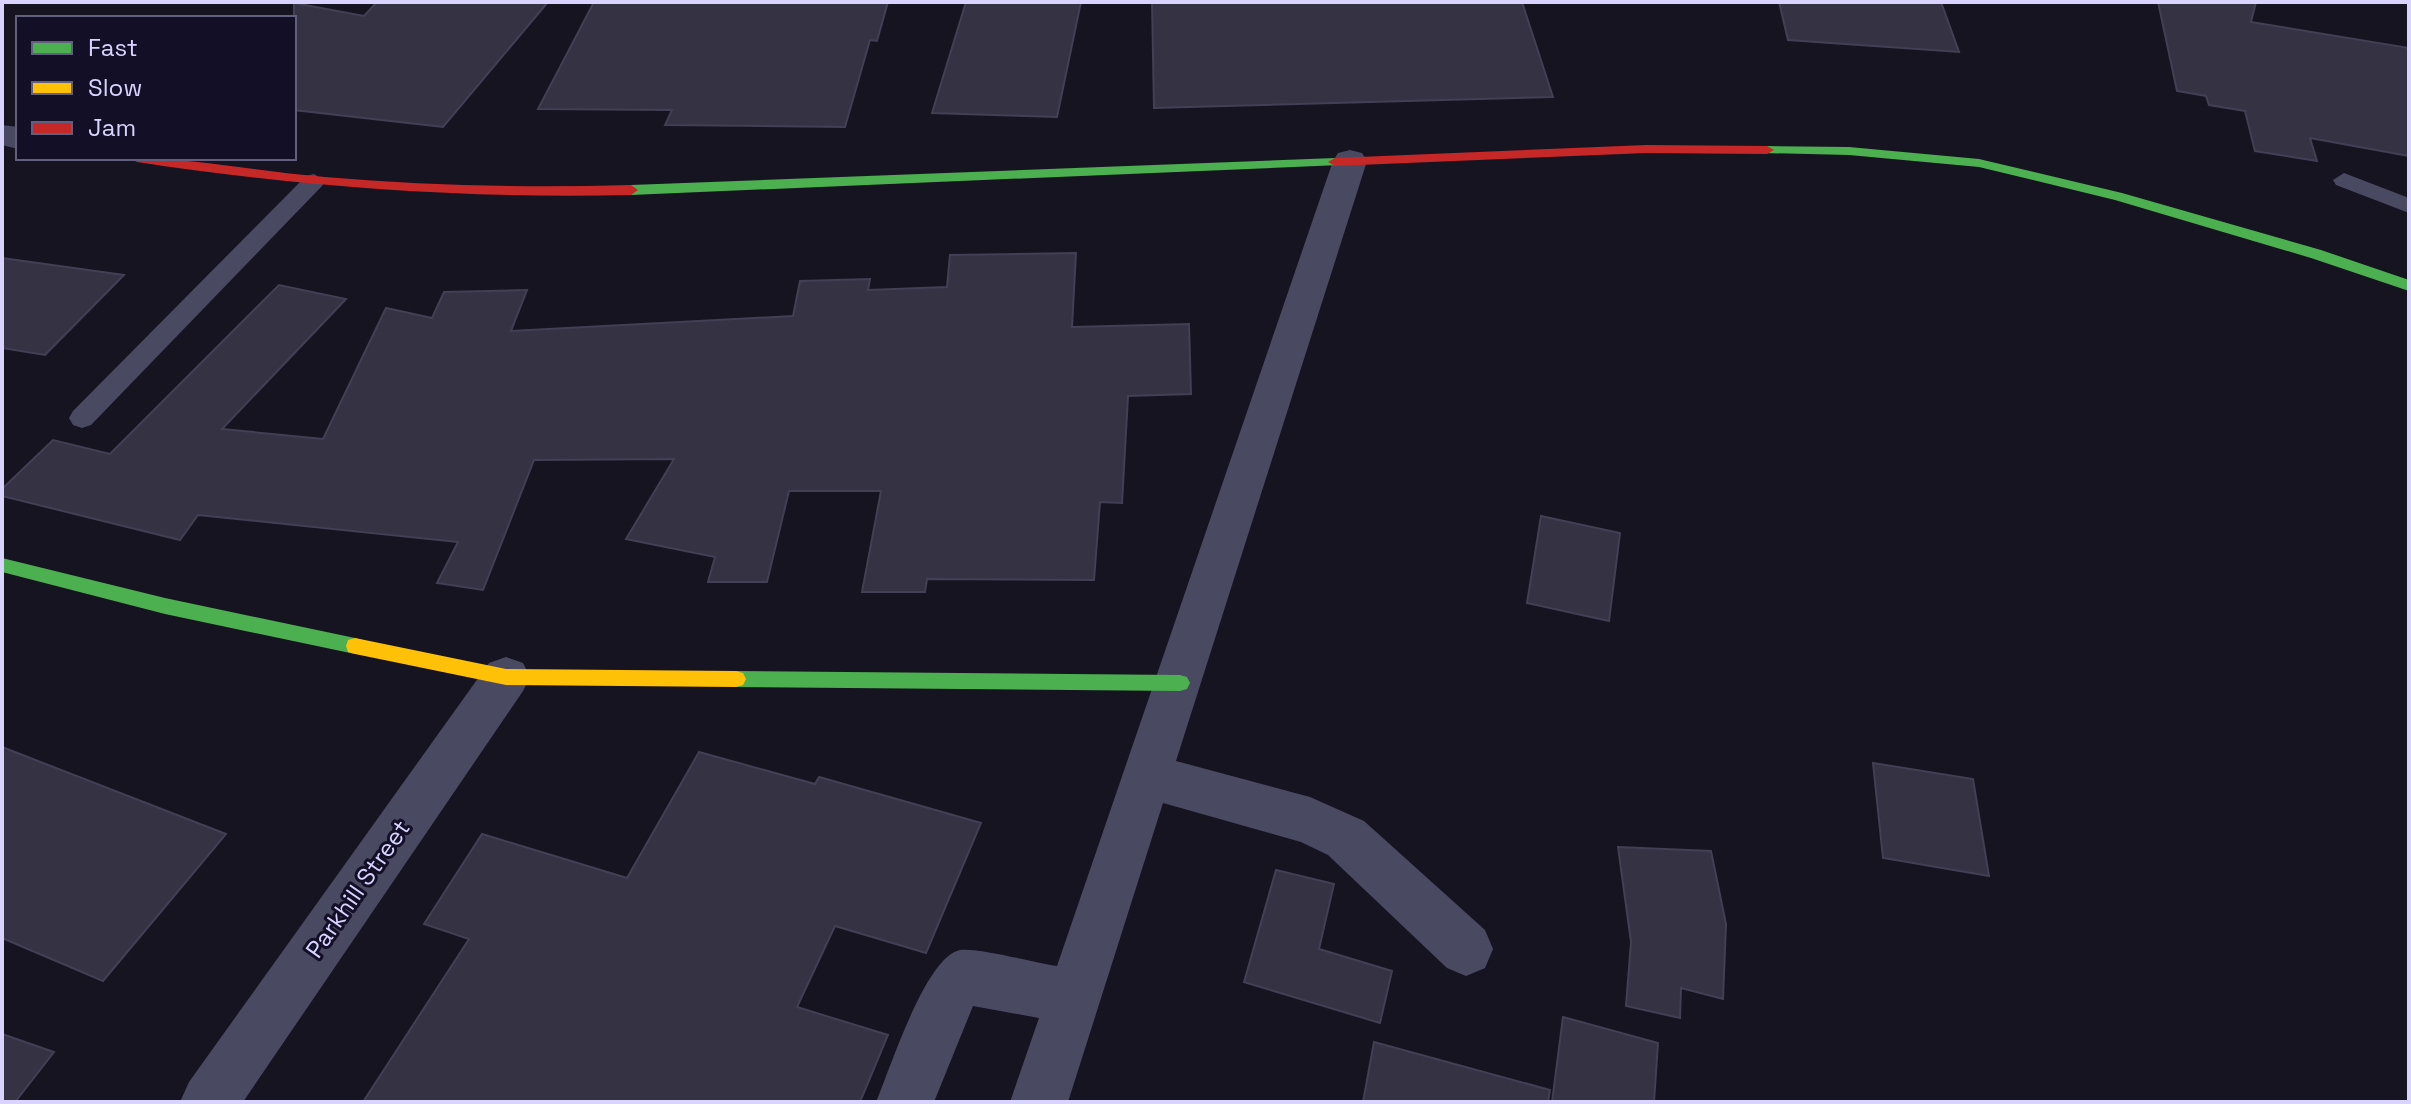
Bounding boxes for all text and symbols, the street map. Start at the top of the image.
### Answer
legend [16,16,296,160]
text: Fast [88,32,138,63]
text: Slow [88,72,142,103]
text: Jam [88,112,136,143]
street label: Parkhill Street [298,814,417,964]

